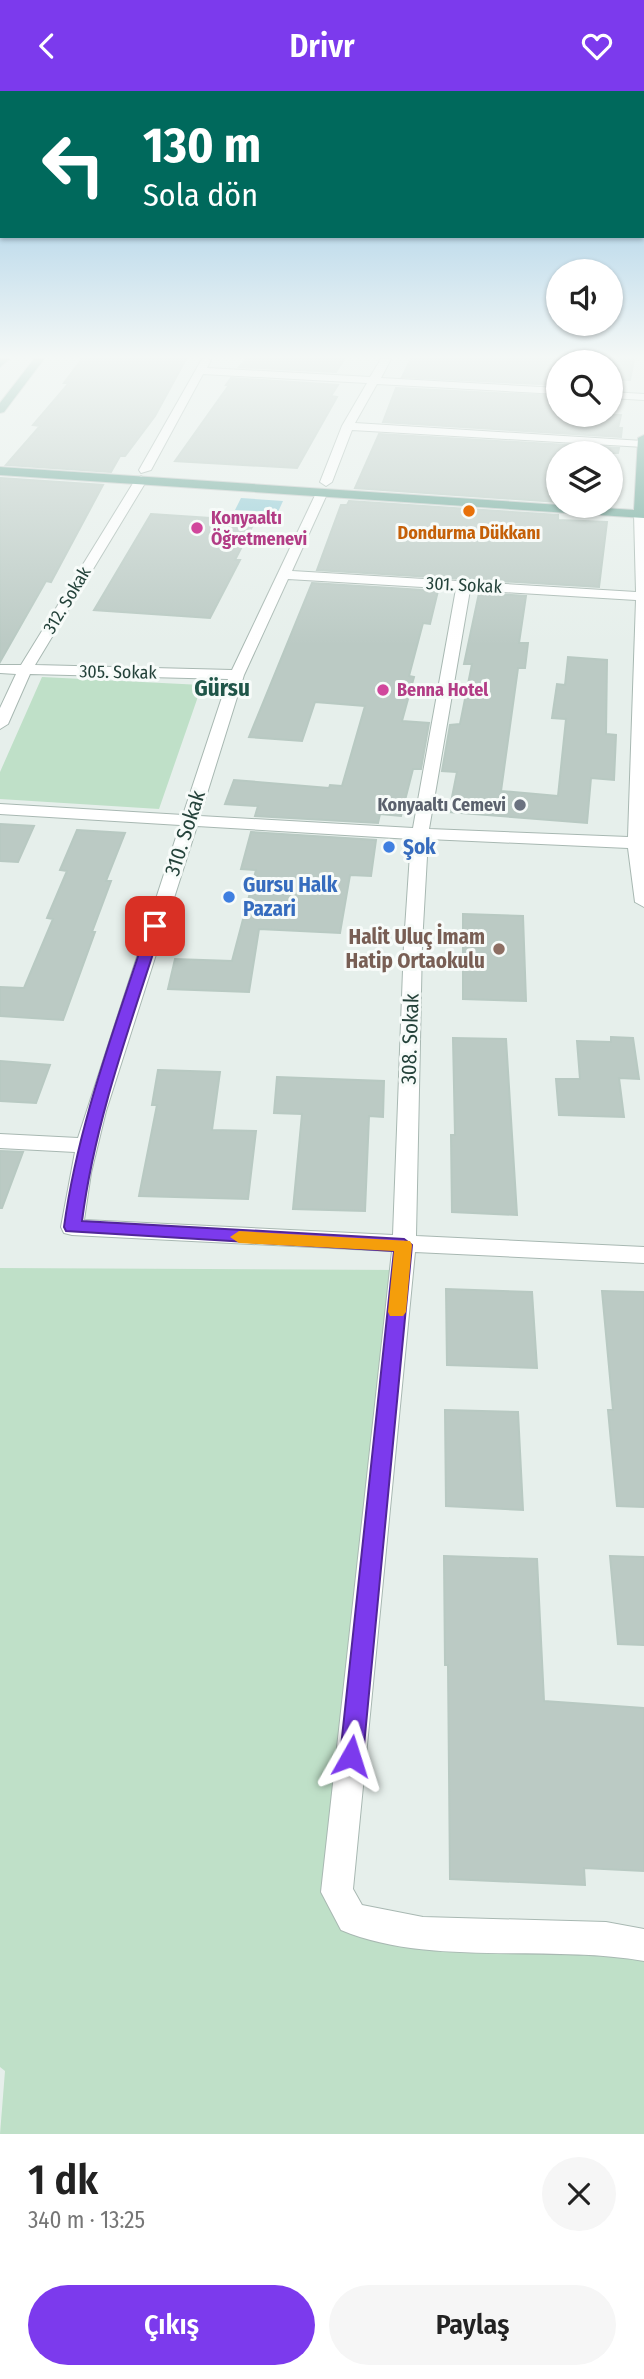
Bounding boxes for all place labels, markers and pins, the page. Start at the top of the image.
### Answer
marker: Dondurma Dükkanı [461,503,477,519]
place label: Konyaaltı Öğretmenevi [211,507,307,550]
marker: Konyaaltı Öğretmenevi [189,520,205,536]
place label: Dondurma Dükkanı [397,522,541,544]
place label: Benna Hotel [397,679,488,701]
marker: Benna Hotel [375,682,391,698]
place label: Konyaaltı Cemevi [377,794,506,816]
marker: Konyaaltı Cemevi [512,797,528,813]
place label: Şok [403,834,436,860]
marker: Şok [381,839,397,855]
place label: Gursu Halk Pazari [243,872,338,922]
marker: Gursu Halk Pazari [221,889,237,905]
pin [125,896,185,956]
place label: Halit Uluç İmam Hatip Ortaokulu [346,923,485,974]
marker: Halit Uluç İmam Hatip Ortaokulu [491,941,507,957]

